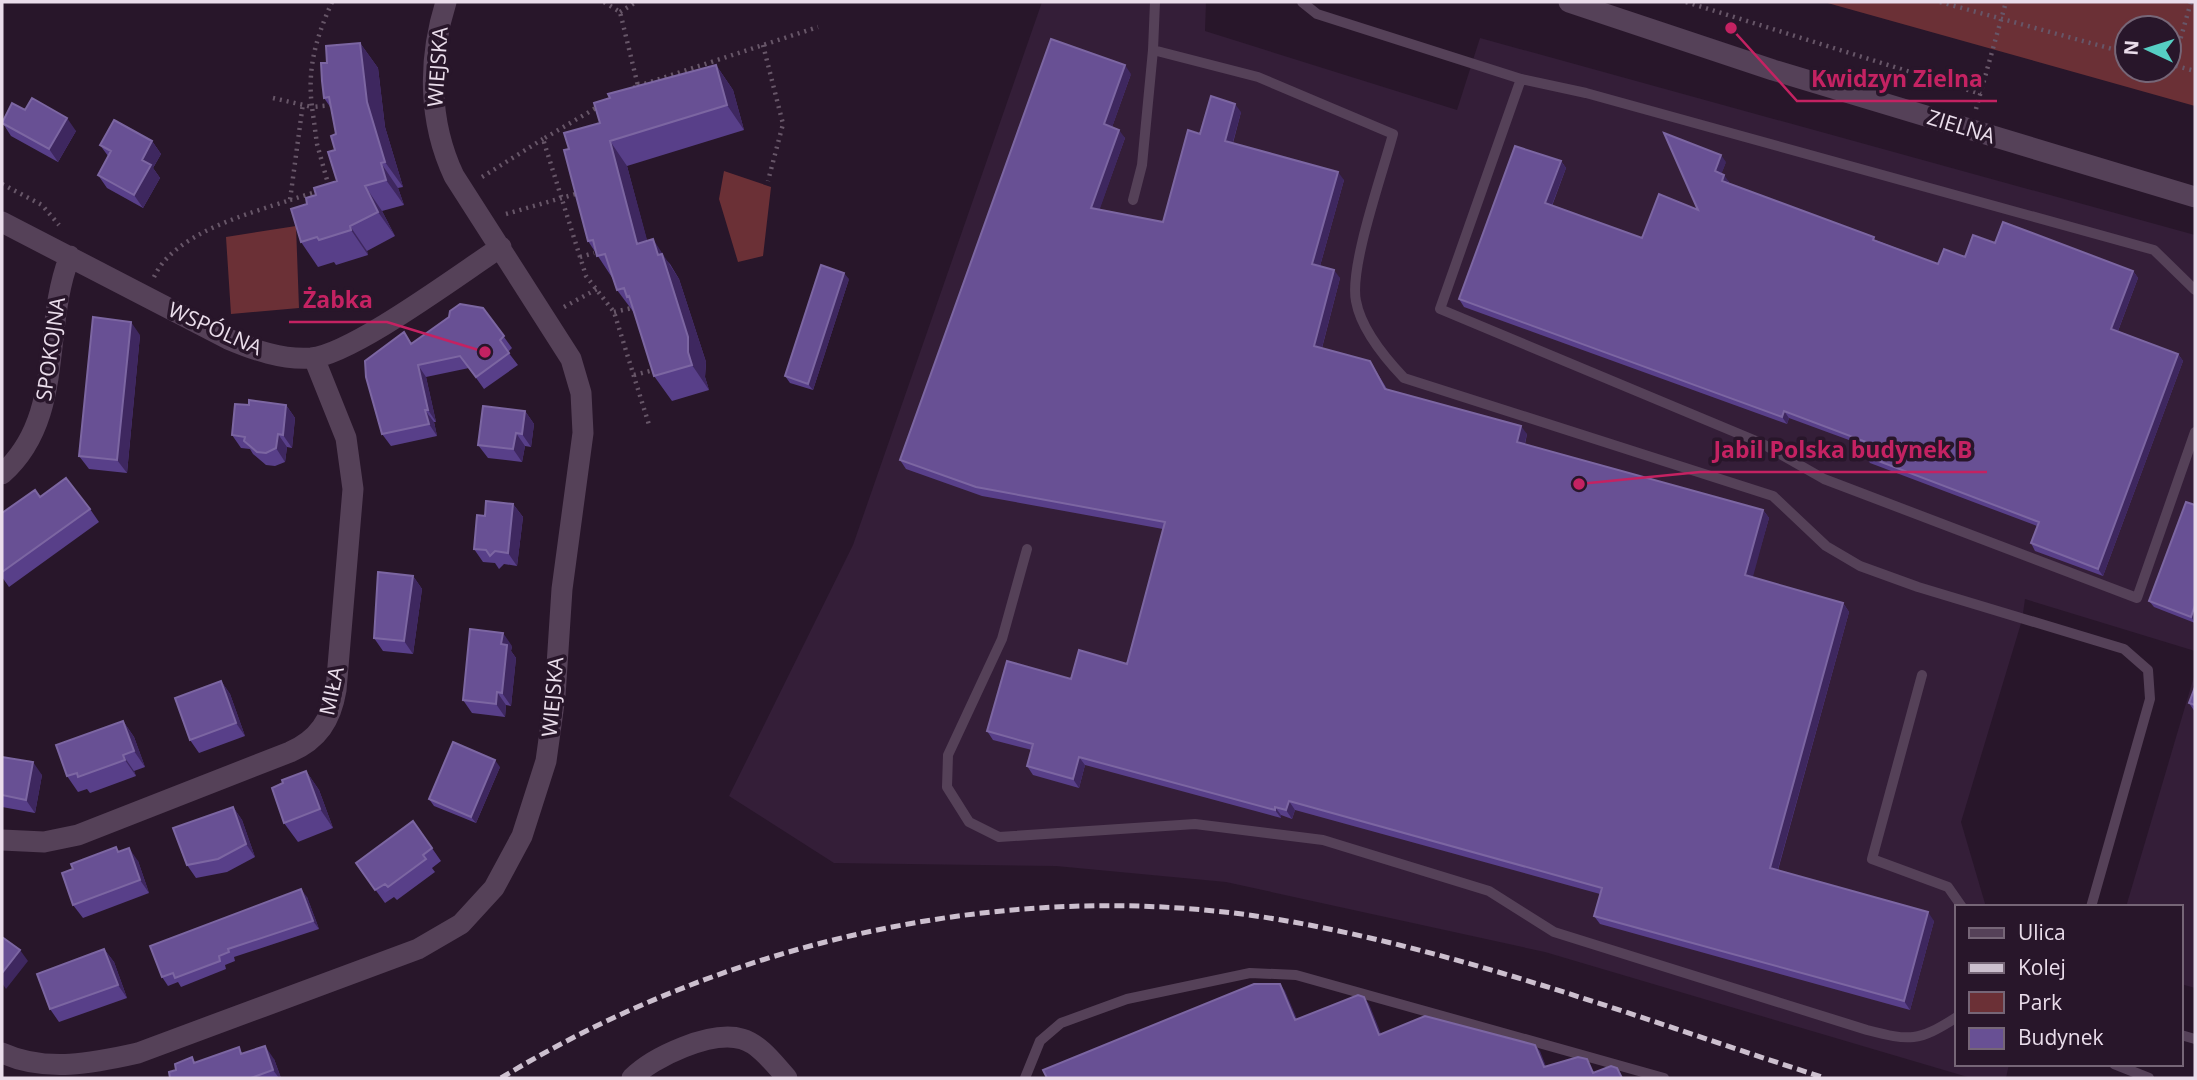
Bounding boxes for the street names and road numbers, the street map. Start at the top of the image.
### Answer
street label: WIEJSKA [420,25,454,108]
street label: ZIELNA [1924,102,1999,150]
street label: SPOKOJNA [29,295,71,403]
street label: WSPÓLNA [164,295,267,361]
street label: WIEJSKA [535,655,570,738]
street label: MIŁA [312,663,350,718]

